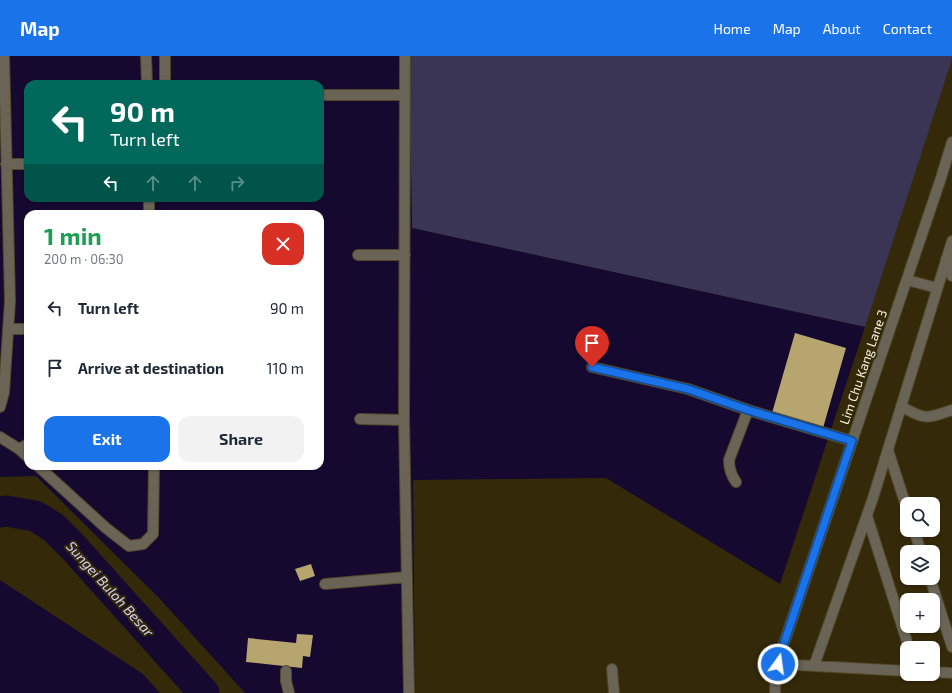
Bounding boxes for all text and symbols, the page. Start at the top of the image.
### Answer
text: Map [20,17,60,40]
text: Home [714,20,751,37]
text: Map [773,20,801,37]
text: About [823,20,861,37]
text: Contact [883,20,932,37]
text: 90 m [110,94,175,128]
icon: left [44,96,96,148]
text: Turn left [110,128,180,150]
icon: left [100,172,122,194]
icon: ahead [142,172,164,194]
icon: ahead [184,172,206,194]
icon: right [226,172,248,194]
text: 1 min [44,221,102,250]
button: close [262,223,304,265]
text: 200 m · 06:30 [44,251,124,267]
icon: left [44,297,66,319]
text: Turn left [78,299,139,317]
text: 90 m [270,299,304,317]
street label: Lim Chu Kang Lane 3 [836,307,890,427]
pin [575,326,609,367]
icon: arrive [581,332,603,354]
icon: arrive [44,357,66,379]
text: Arrive at destination [78,359,224,377]
text: 110 m [267,359,304,377]
button: Exit [44,416,170,462]
button: Share [178,416,304,462]
map controls [900,497,940,681]
button: search [900,497,940,537]
water label: Sungei Buloh Besar [63,537,158,640]
button: layers [900,545,940,585]
button: + [900,593,940,633]
button: − [900,641,940,681]
position arrow [757,643,799,685]

